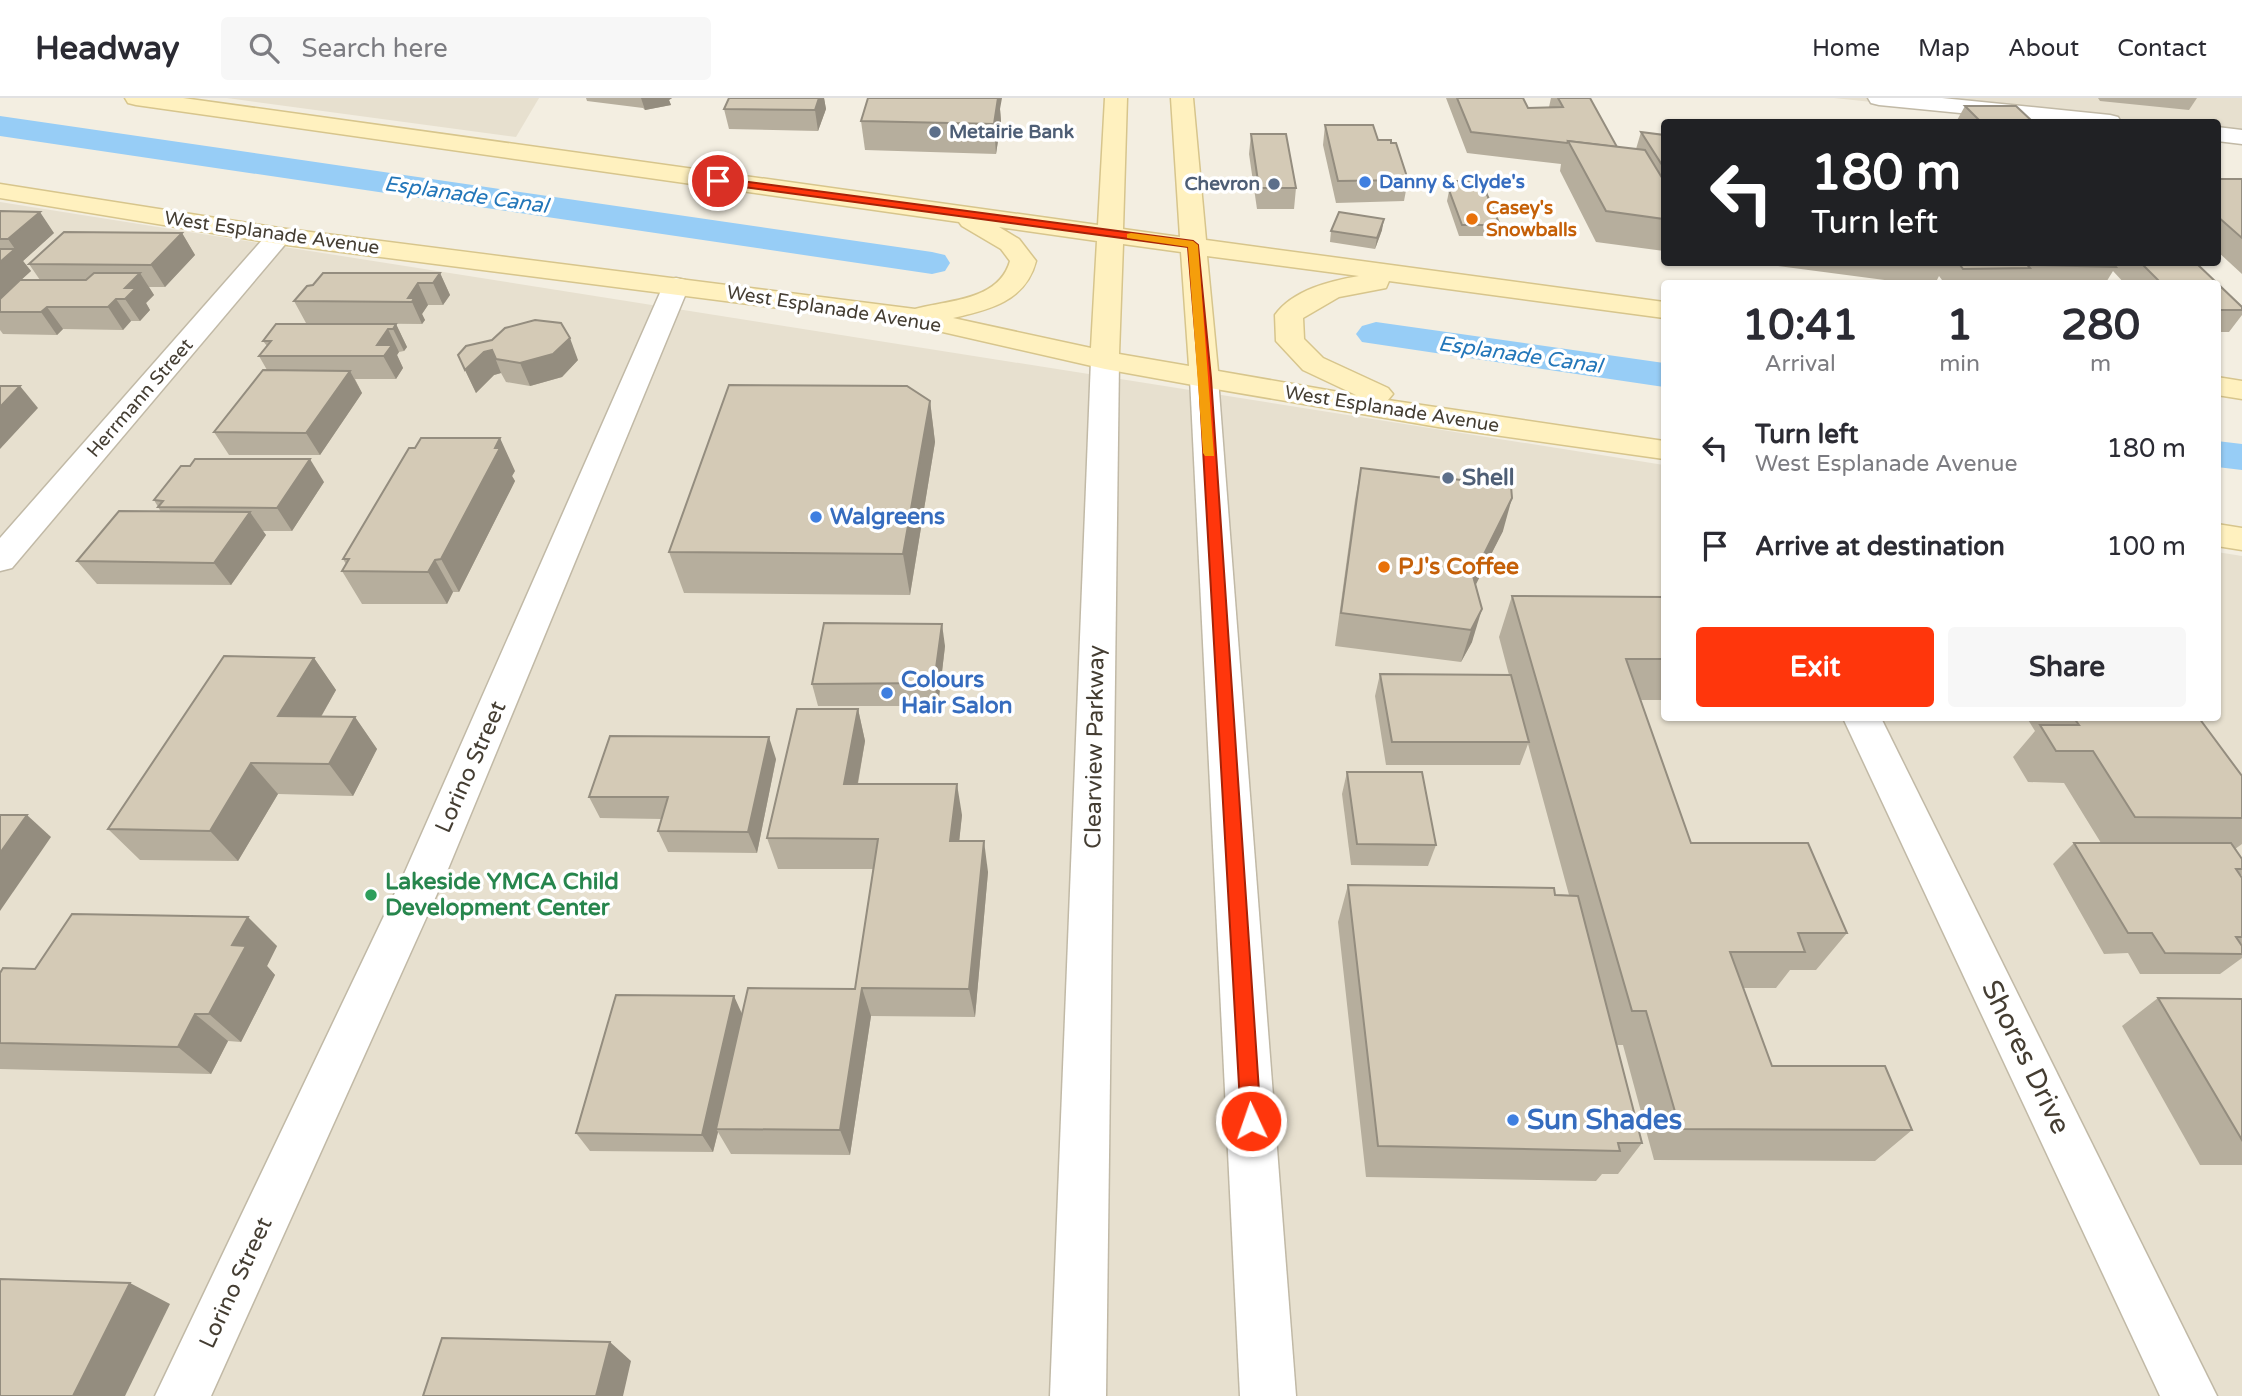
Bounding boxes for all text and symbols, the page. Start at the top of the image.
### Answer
search box [221,17,711,80]
text: Headway [35,29,179,68]
icon: search [245,29,283,67]
text: Search here [301,33,448,64]
text: Home [1812,34,1880,63]
text: Map [1918,34,1970,63]
text: About [2008,34,2079,63]
text: Contact [2117,34,2207,63]
place label: Metairie Bank [949,121,1075,143]
marker: Metairie Bank [927,124,943,140]
text: 180 m [1811,144,1961,203]
icon: left [1696,147,1787,238]
pin [688,151,748,211]
icon: arrive [699,162,737,200]
water label: Esplanade Canal [383,171,552,219]
place label: Danny & Clyde's [1379,171,1525,194]
place label: Chevron [1184,173,1260,195]
marker: Danny & Clyde's [1357,174,1373,190]
marker: Chevron [1266,176,1282,192]
place label: Casey's Snowballs [1486,197,1577,241]
text: Turn left [1811,204,1938,242]
street label: West Esplanade Avenue [163,207,381,259]
marker: Casey's Snowballs [1464,211,1480,227]
street label: West Esplanade Avenue [725,281,943,337]
text: 10:41 [1742,300,1858,351]
text: 1 [1946,300,1973,351]
text: 280 [2061,300,2140,351]
water label: Esplanade Canal [1437,331,1606,379]
street label: Herrmann Street [83,334,197,462]
text: Arrival [1765,350,1836,378]
text: min [1939,350,1980,378]
text: m [2090,350,2111,378]
street label: West Esplanade Avenue [1283,381,1501,437]
text: Turn left [1755,419,1858,450]
icon: left [1696,429,1734,467]
text: 180 m [2106,433,2186,464]
text: West Esplanade Avenue [1755,450,2017,478]
place label: Shell [1462,464,1514,492]
marker: Shell [1440,470,1456,486]
place label: Walgreens [830,503,945,531]
marker: Walgreens [808,509,824,525]
icon: arrive [1696,527,1734,565]
text: Arrive at destination [1755,531,2005,562]
text: 100 m [2106,531,2186,562]
place label: PJ's Coffee [1398,553,1519,581]
marker: PJ's Coffee [1376,559,1392,575]
button: Exit [1696,627,1934,707]
button: Share [1948,627,2186,707]
street label: Clearview Parkway [1079,645,1111,849]
place label: Colours Hair Salon [901,666,1013,720]
marker: Colours Hair Salon [879,685,895,701]
street label: Lorino Street [429,696,513,837]
place label: Lakeside YMCA Child Development Center [385,868,619,922]
marker: Lakeside YMCA Child Development Center [363,887,379,903]
street label: Shores Drive [1974,975,2078,1139]
position arrow [1214,1084,1288,1158]
place label: Sun Shades [1527,1103,1682,1137]
marker: Sun Shades [1505,1112,1521,1128]
street label: Lorino Street [193,1213,279,1353]

